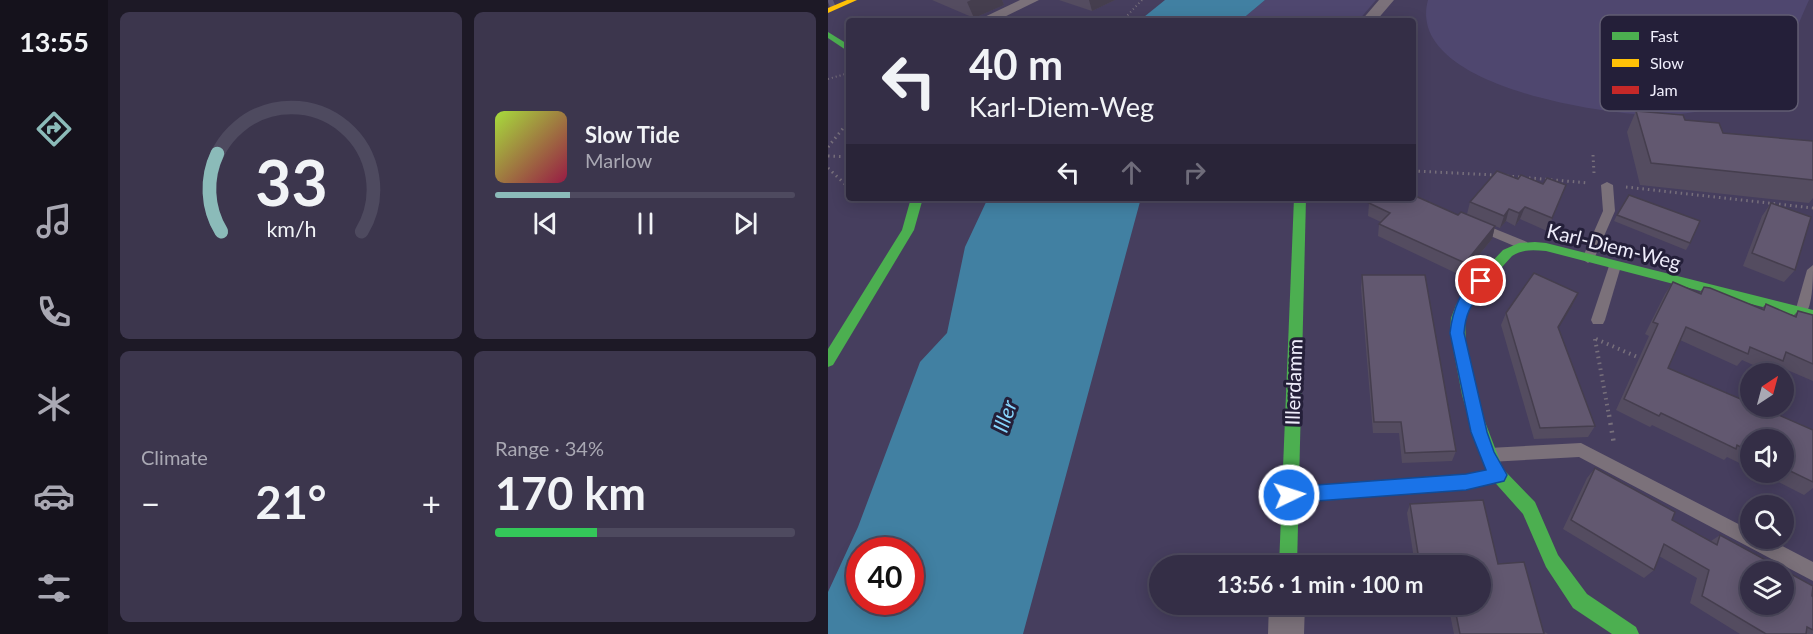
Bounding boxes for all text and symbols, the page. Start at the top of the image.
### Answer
legend [1600,15,1798,111]
text: 13:55 [19,25,89,58]
text: Fast [1650,26,1679,45]
text: 40 m [969,39,1063,89]
icon: left [870,42,948,120]
text: Slow [1650,53,1684,72]
text: Jam [1650,80,1678,99]
text: Karl-Diem-Weg [969,90,1154,123]
icon: directions [33,108,75,150]
text: Slow Tide [585,121,680,148]
text: 33 [255,145,327,220]
text: Marlow [585,148,652,172]
icon: left [1052,156,1085,189]
icon: ahead [1115,156,1148,189]
icon: right [1178,156,1211,189]
icon: music [33,200,75,242]
icon: previous [529,207,562,240]
icon: pause [629,207,662,240]
icon: next [729,207,762,240]
text: km/h [266,217,316,243]
street label: Karl-Diem-Weg [1545,218,1683,274]
pin [1455,255,1506,306]
icon: arrive [1464,264,1497,297]
icon: phone [33,291,75,333]
street label: Illerdamm [1279,338,1307,426]
north arrow [1740,363,1794,417]
map controls [1740,363,1794,615]
icon: climate [33,383,75,425]
water label: Iller [987,396,1021,435]
button: sound [1740,429,1794,483]
text: Range · 34% [495,436,604,460]
text: Climate [141,445,208,469]
position arrow [1257,463,1321,527]
text: 170 km [495,466,646,520]
icon: car [33,475,75,517]
text: 21° [256,475,326,529]
text: − [141,483,160,523]
text: + [422,483,441,523]
button: search [1740,495,1794,549]
speed limit sign: 40 [846,537,924,615]
button: layers [1740,561,1794,615]
icon: filters [33,567,75,609]
text: 13:56 · 1 min · 100 m [1217,571,1423,598]

